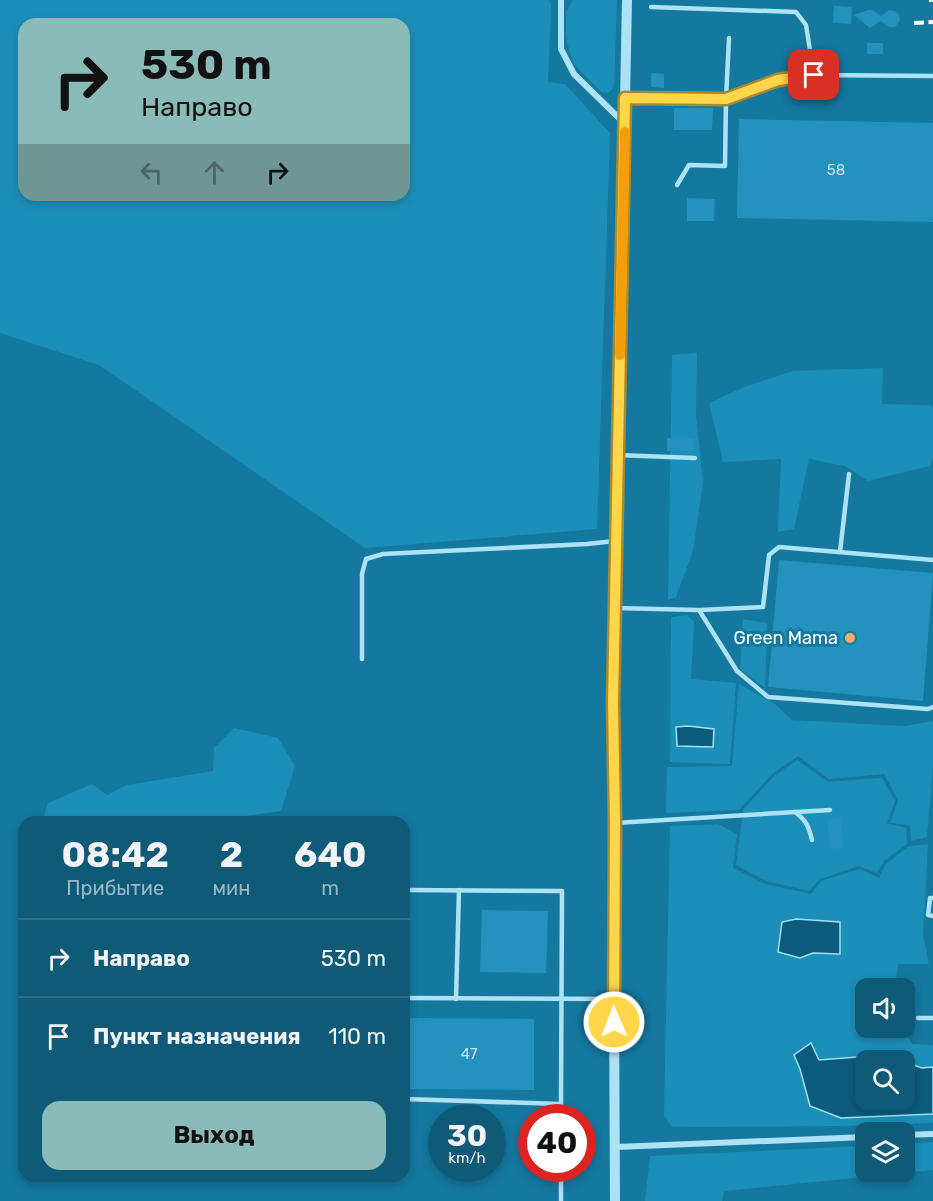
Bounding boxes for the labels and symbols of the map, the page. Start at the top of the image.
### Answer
pin [788,49,839,100]
house number: 58 [827,161,845,179]
place label: Green Mama [733,627,838,649]
marker: Green Mama [843,631,857,645]
position arrow [582,990,646,1054]
house number: 47 [461,1045,478,1063]
speed limit sign: 40 [518,1104,596,1182]

